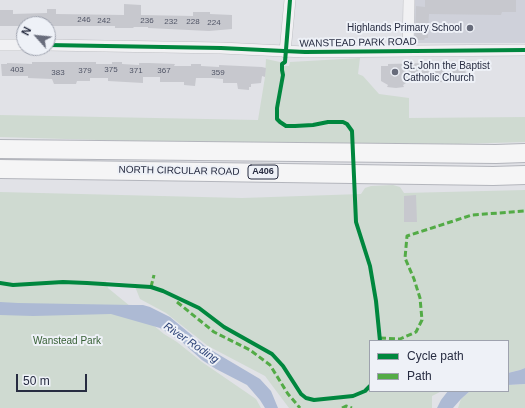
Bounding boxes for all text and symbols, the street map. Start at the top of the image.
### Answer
house number: 246 [77,15,91,25]
north arrow [16,16,56,56]
house number: 242 [97,16,111,26]
house number: 236 [140,16,154,26]
house number: 232 [164,17,178,27]
house number: 228 [186,17,200,27]
house number: 224 [207,18,221,28]
place label: Highlands Primary School [347,22,462,34]
marker: Highlands Primary School [465,23,475,33]
text: N [19,25,33,37]
street label: WANSTEAD PARK ROAD [299,36,417,50]
place label: St. John the Baptist Catholic Church [403,60,490,84]
house number: 403 [10,65,24,75]
house number: 375 [104,65,118,75]
house number: 379 [78,66,92,76]
house number: 371 [129,66,143,76]
house number: 367 [157,66,171,76]
marker: St. John the Baptist Catholic Church [390,67,400,77]
house number: 383 [51,68,65,78]
house number: 359 [211,68,225,78]
street label: NORTH CIRCULAR ROAD [118,164,240,178]
road number: A406 [248,165,278,179]
water label: River Roding [161,320,221,366]
park label: Wanstead Park [33,335,101,347]
legend [369,340,509,392]
text: Cycle path [407,349,464,363]
scale bar [18,366,89,392]
text: Path [407,369,432,383]
text: 50 m [23,374,50,388]

